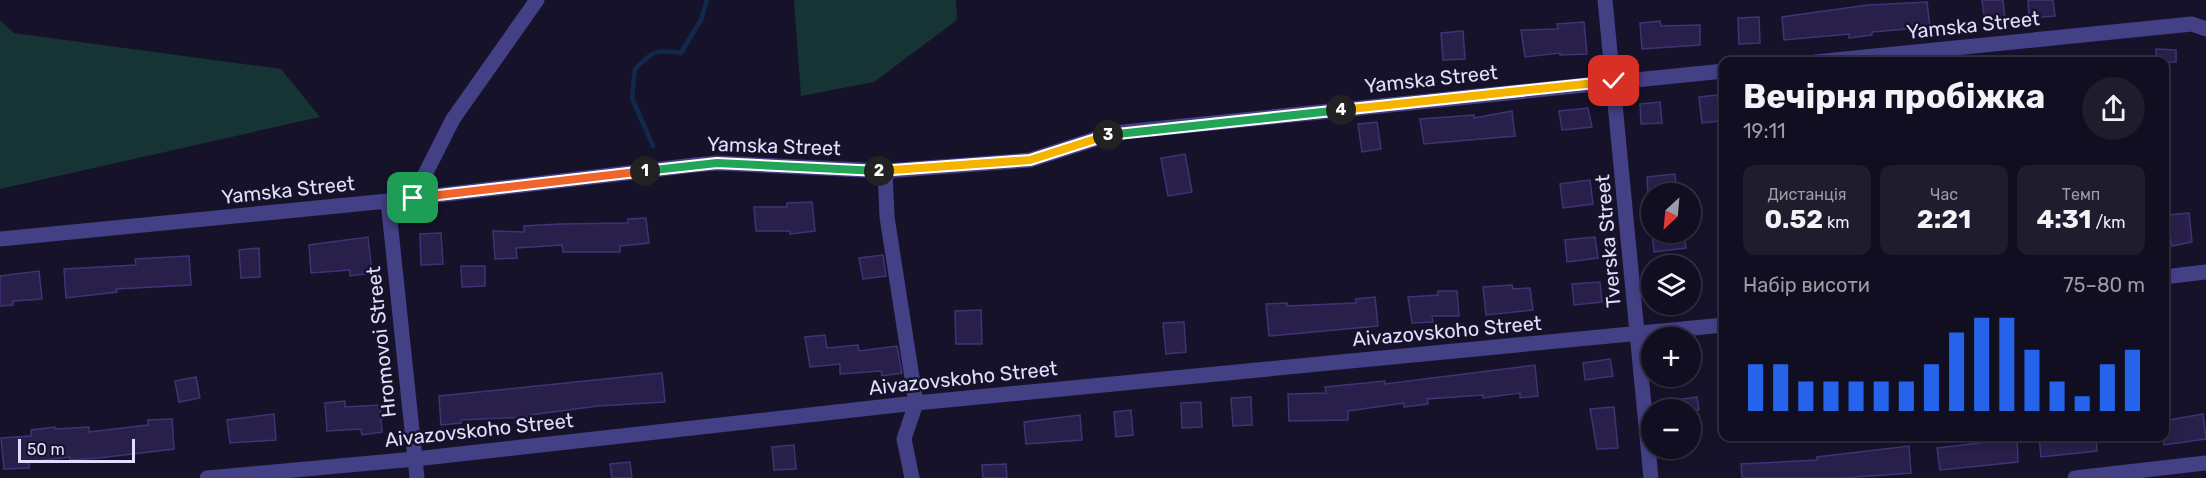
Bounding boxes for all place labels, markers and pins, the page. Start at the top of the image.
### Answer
pin [1588,55,1639,106]
pin: 4 [1326,95,1356,125]
pin: 3 [1093,120,1123,150]
pin: 1 [630,156,660,186]
pin: 2 [864,156,894,186]
pin [387,172,438,223]

